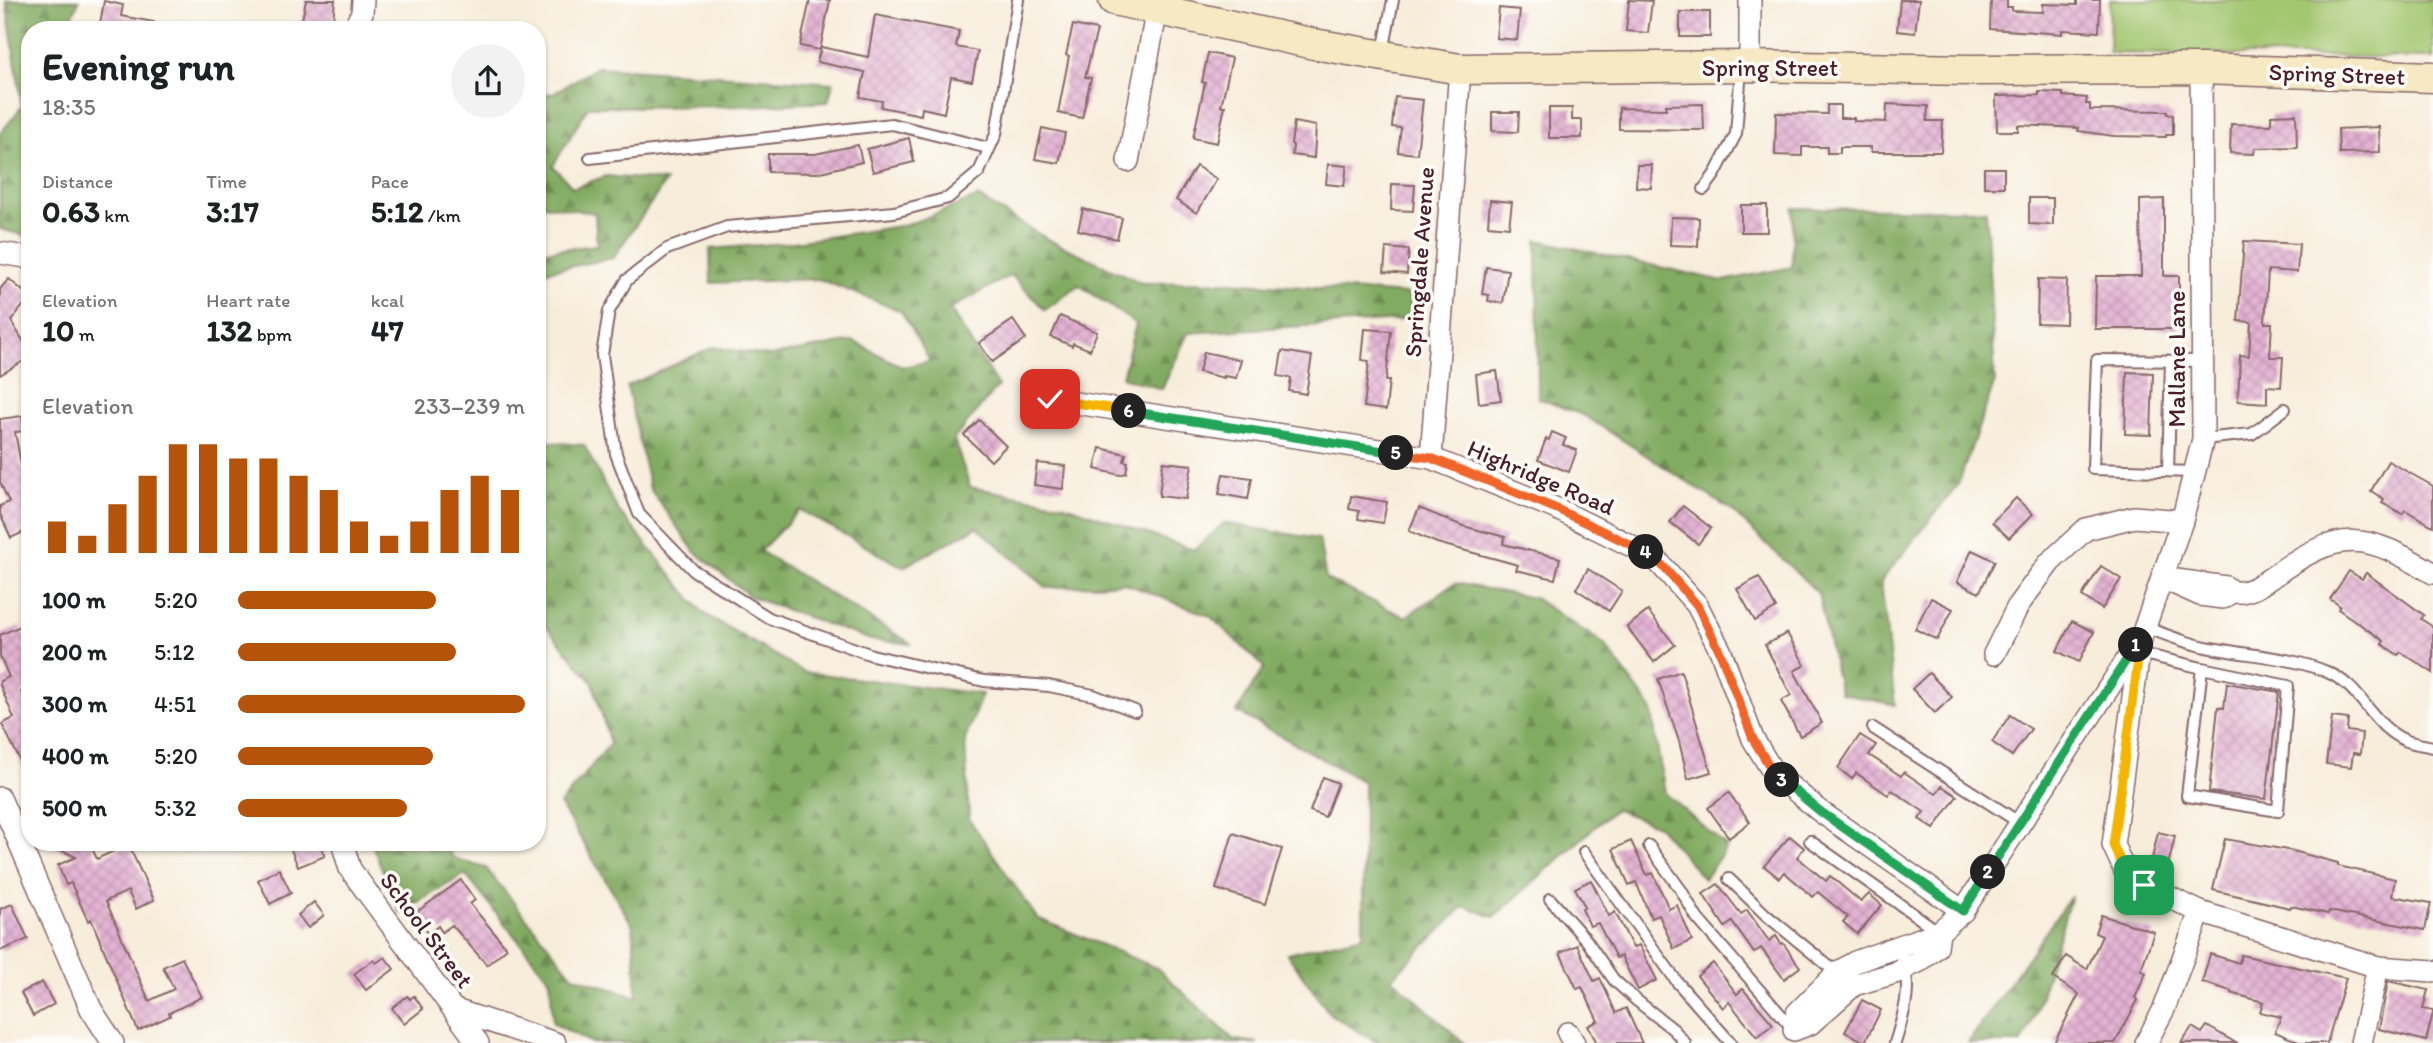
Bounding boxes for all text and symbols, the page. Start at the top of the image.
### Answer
text: Evening run [42,44,235,90]
button: share [451,44,525,118]
street label: Spring Street [1702,53,1838,82]
street label: Spring Street [2268,57,2406,91]
text: 18:35 [42,93,96,121]
street label: Springdale Avenue [1398,166,1440,358]
text: Distance [42,170,113,193]
text: Time [206,170,247,193]
text: Pace [371,170,409,193]
text: 0.63 [42,193,100,230]
text: 3:17 [206,193,259,230]
text: 5:12 [371,193,423,230]
text: km [100,204,130,227]
text: /km [423,204,461,227]
text: Elevation [42,289,118,312]
text: Heart rate [206,289,290,312]
text: kcal [371,289,404,312]
street label: Mallane Lane [2162,291,2191,427]
text: 10 [42,312,74,349]
text: 132 [206,312,252,349]
text: 47 [371,312,404,349]
text: m [74,323,95,346]
text: bpm [252,323,292,346]
pin [1020,369,1080,429]
icon: check [1031,380,1069,418]
text: Elevation [42,392,133,420]
text: 233–239 m [414,392,525,420]
pin: 6 [1112,394,1146,428]
text: 6 [1123,399,1134,422]
street label: Highridge Road [1463,433,1619,521]
pin: 5 [1378,435,1414,470]
text: 5 [1391,441,1400,464]
pin: 4 [1628,534,1664,570]
text: 4 [1640,540,1651,563]
text: 100 m [42,586,106,614]
text: 5:20 [154,586,198,614]
pin: 1 [2118,628,2154,662]
text: 1 [2131,633,2140,656]
text: 200 m [42,638,107,666]
text: 5:12 [154,638,194,666]
text: 300 m [42,690,107,718]
text: 4:51 [154,690,196,718]
text: 400 m [42,742,109,770]
text: 5:20 [154,742,198,770]
pin: 3 [1764,762,1800,798]
text: 3 [1776,768,1787,791]
text: 500 m [42,794,107,822]
text: 5:32 [154,794,196,822]
pin: 2 [1970,854,2006,890]
pin [2114,855,2174,915]
text: 2 [1983,860,1993,883]
street label: School Street [374,866,480,994]
icon: arrive [2125,866,2163,904]

